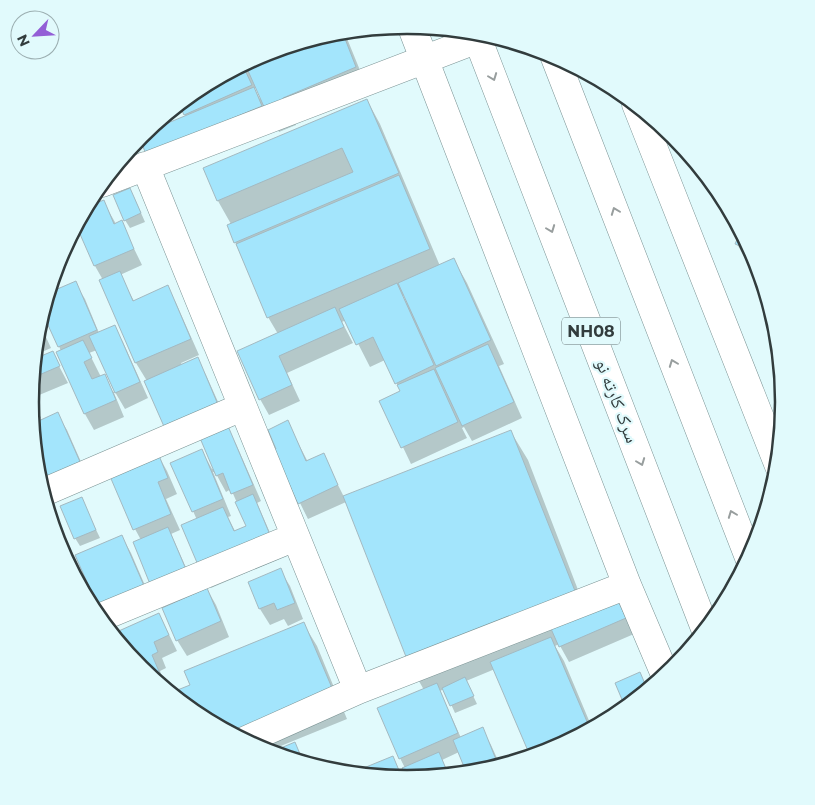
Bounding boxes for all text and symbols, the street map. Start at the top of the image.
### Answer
north arrow [10,10,60,60]
text: N [13,32,34,49]
one-way arrow [487,72,497,81]
one-way arrow [611,207,621,216]
one-way arrow [545,224,555,233]
road number: NH08 [562,318,620,344]
street label: سرک کارته نو [591,356,643,446]
one-way arrow [669,359,679,367]
one-way arrow [635,457,645,466]
one-way arrow [728,510,738,519]

